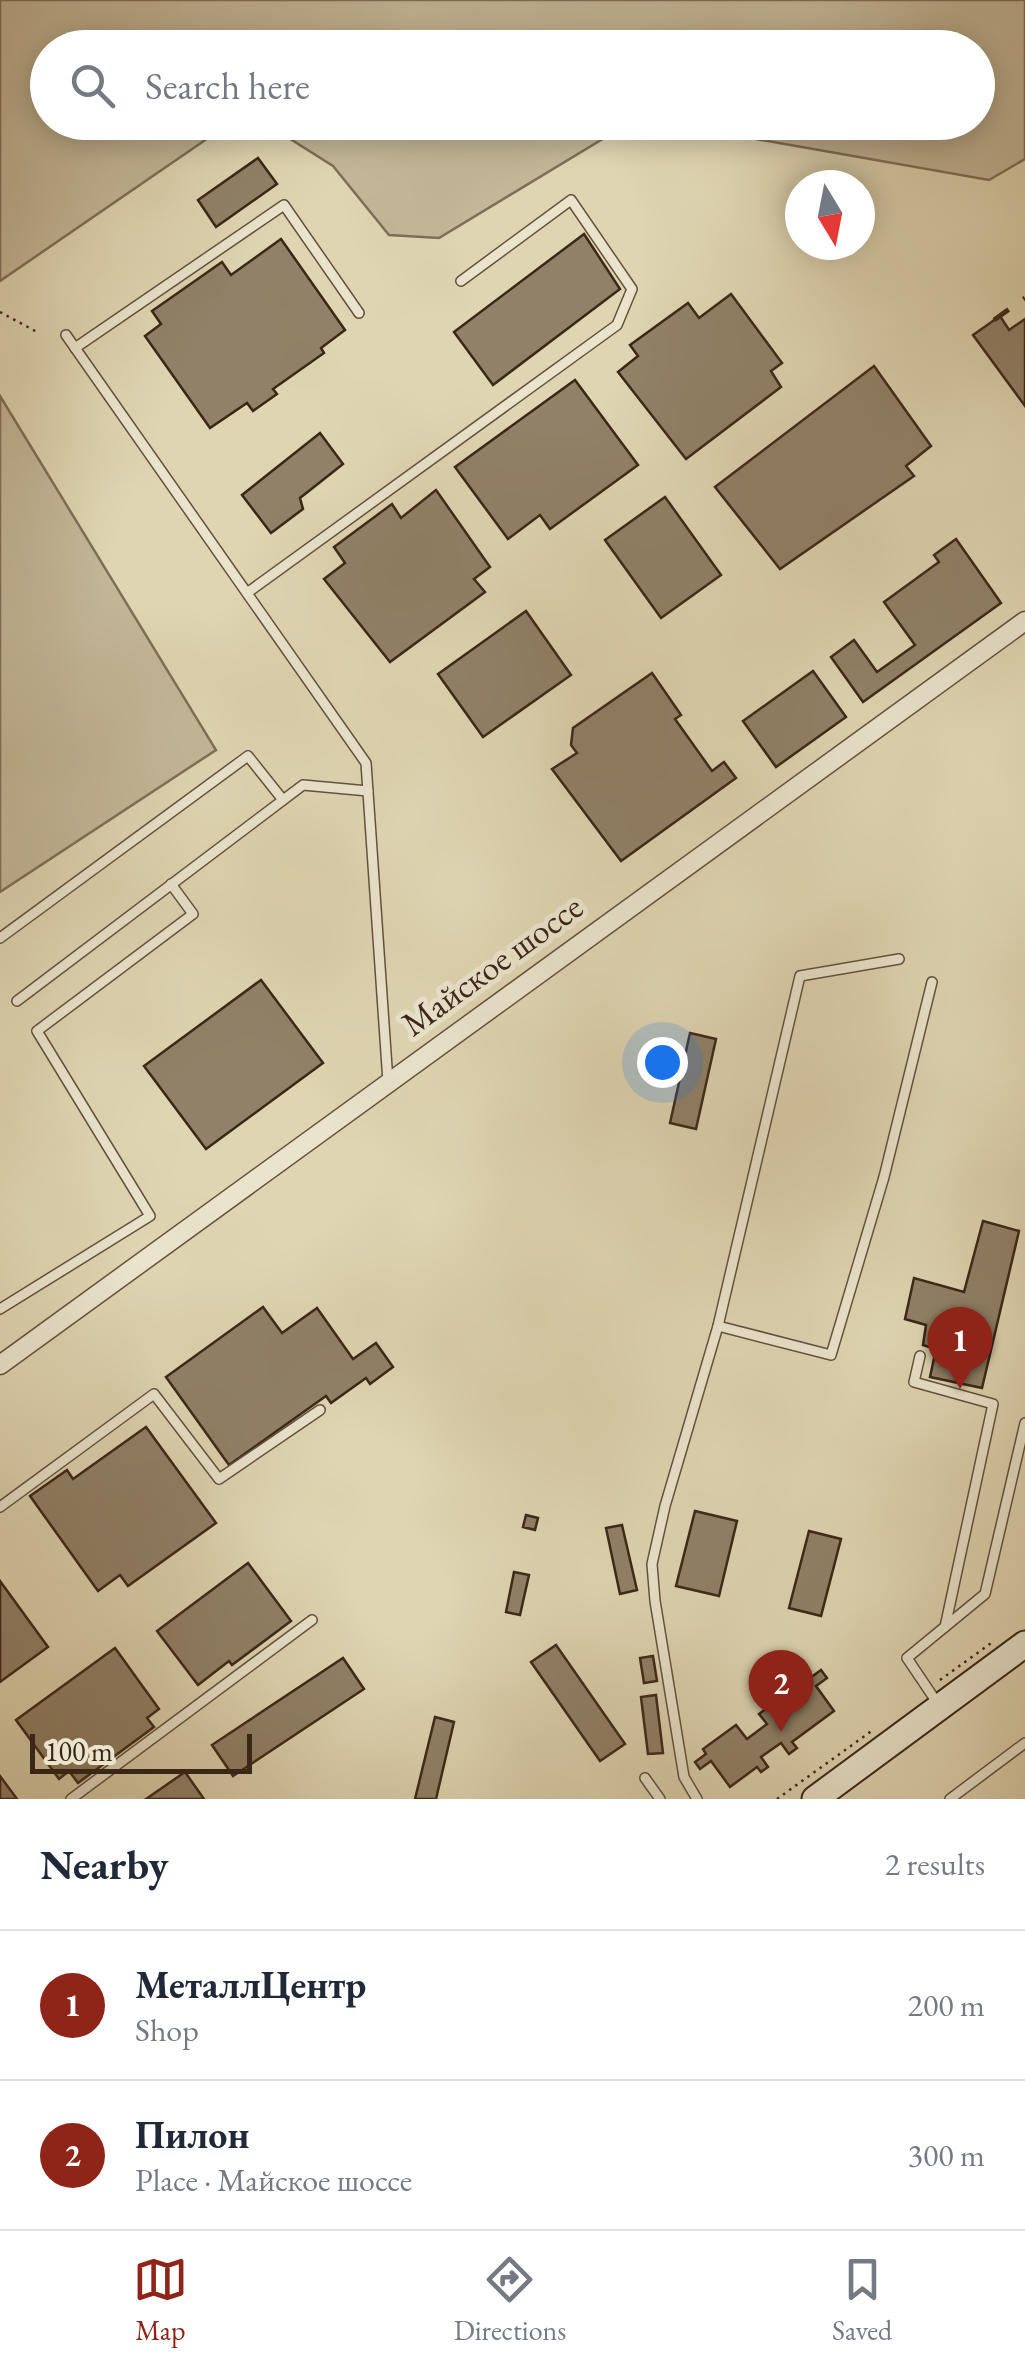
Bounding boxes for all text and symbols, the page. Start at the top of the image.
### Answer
search box [30,30,995,140]
icon: search [65,58,120,113]
text: Search here [145,61,310,110]
north arrow [785,170,875,260]
street label: Майское шоссе [392,884,591,1045]
your location [637,1037,688,1088]
pin: 1 [928,1306,992,1389]
pin: 2 [748,1650,814,1732]
scale bar [30,1729,252,1774]
text: 100 m [45,1733,113,1769]
text: Nearby [40,1837,169,1892]
text: 2 results [885,1843,985,1885]
text: МеталлЦентр [135,1960,366,2009]
text: 1 [64,1984,81,2026]
text: 200 m [908,1984,985,2026]
text: Shop [135,2009,199,2051]
text: Пилон [135,2110,249,2159]
text: 2 [64,2134,81,2176]
text: 300 m [908,2134,985,2176]
text: Place · Майское шоссе [135,2159,412,2201]
tab: Map [133,2252,188,2348]
tab: Directions [454,2252,566,2348]
tab: Saved [832,2252,892,2348]

